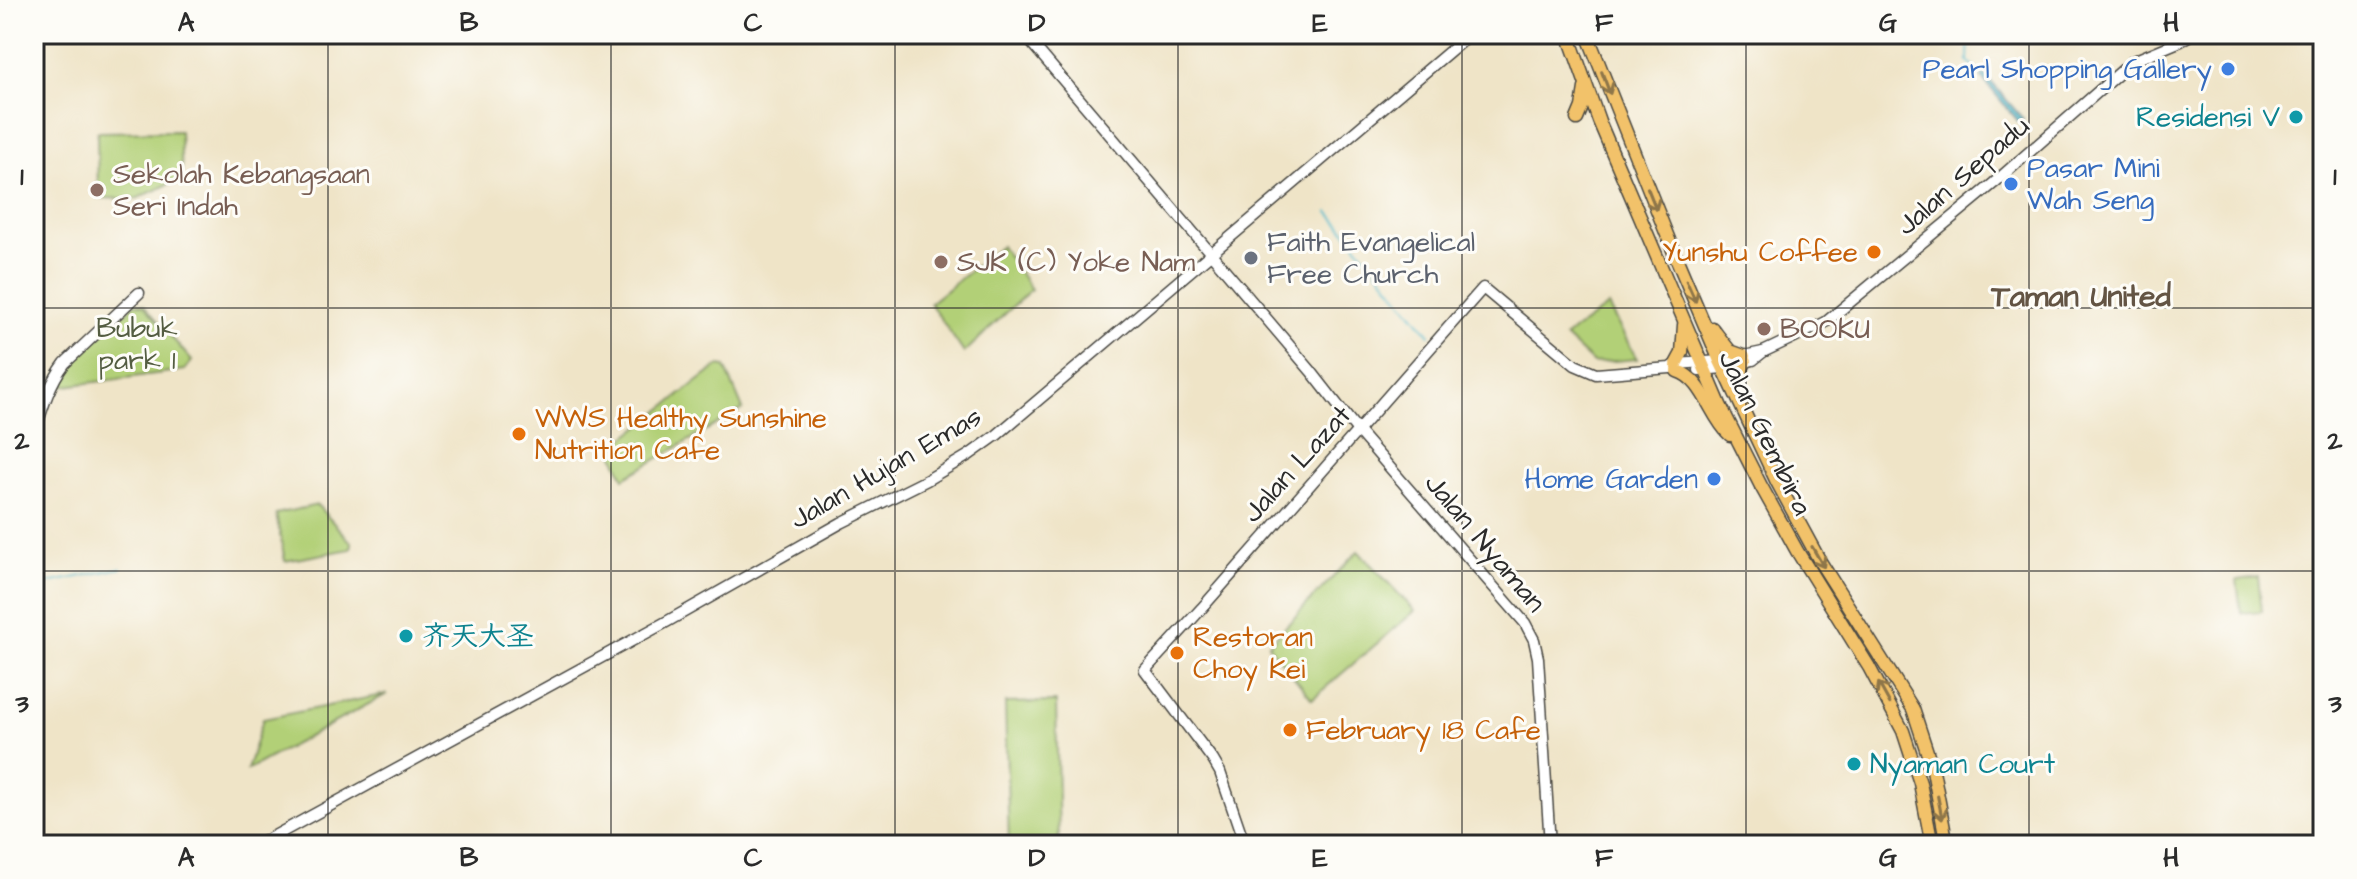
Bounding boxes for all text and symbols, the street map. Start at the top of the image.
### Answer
text: A [178,5,195,41]
text: B [460,5,479,41]
text: C [744,5,763,41]
text: D [1029,5,1046,41]
text: E [1312,5,1328,41]
text: F [1595,5,1614,41]
text: G [1879,5,1897,41]
text: H [2163,5,2179,41]
place label: Pearl Shopping Gallery [1923,50,2212,91]
marker: Pearl Shopping Gallery [2219,60,2237,78]
one-way arrow [1600,70,1614,95]
place label: Residensi V [2136,98,2280,137]
street label: Jalan Sepadu [1888,107,2038,245]
marker: Residensi V [2287,108,2305,126]
place label: Pasar Mini Wah Seng [2027,149,2160,221]
place label: Sekolah Kebangsaan Seri Indah [113,155,370,226]
text: 1 [20,159,24,195]
text: 1 [2333,159,2337,195]
marker: Pasar Mini Wah Seng [2002,175,2020,193]
marker: Sekolah Kebangsaan Seri Indah [88,181,106,199]
one-way arrow [1646,186,1660,211]
place label: Faith Evangelical Free Church [1267,223,1475,294]
place label: Yunshu Coffee [1662,233,1858,272]
place label: SJK (C) Yoke Nam [957,243,1195,282]
marker: Yunshu Coffee [1865,243,1883,261]
marker: Faith Evangelical Free Church [1242,249,1260,267]
marker: SJK (C) Yoke Nam [932,253,950,271]
district label: Taman United [1990,276,2171,318]
one-way arrow [1684,279,1699,303]
park label: Bubuk park 1 [96,309,178,380]
place label: BOOKU [1780,310,1870,349]
marker: BOOKU [1755,320,1773,338]
street label: Jalan Gembira [1708,344,1822,522]
street label: Jalan Lazat [1234,396,1361,531]
street label: Jalan Hujan Emas [783,397,989,539]
place label: WWS Healthy Sunshine Nutrition Cafe [535,399,827,470]
text: 2 [14,423,30,459]
text: 2 [2327,423,2343,459]
marker: WWS Healthy Sunshine Nutrition Cafe [510,425,528,443]
place label: Home Garden [1525,460,1698,499]
street label: Jalan Nyaman [1414,465,1555,622]
marker: Home Garden [1705,470,1723,488]
one-way arrow [1811,545,1826,569]
place label: 齐天大圣 [422,617,534,656]
place label: Restoran Choy Kei [1193,618,1313,691]
marker: 齐天大圣 [397,627,415,645]
marker: Restoran Choy Kei [1168,644,1186,662]
one-way arrow [1876,682,1891,706]
text: 3 [14,686,29,722]
text: 3 [2327,686,2342,722]
place label: February 18 Cafe [1306,711,1541,752]
marker: February 18 Cafe [1281,721,1299,739]
place label: Nyaman Court [1870,745,2056,786]
marker: Nyaman Court [1845,755,1863,773]
one-way arrow [1934,794,1949,820]
text: A [178,840,195,876]
text: B [460,840,479,876]
text: C [744,840,763,876]
text: D [1029,840,1046,876]
text: E [1312,840,1328,876]
text: F [1595,840,1614,876]
text: G [1879,840,1897,876]
text: H [2163,840,2179,876]

